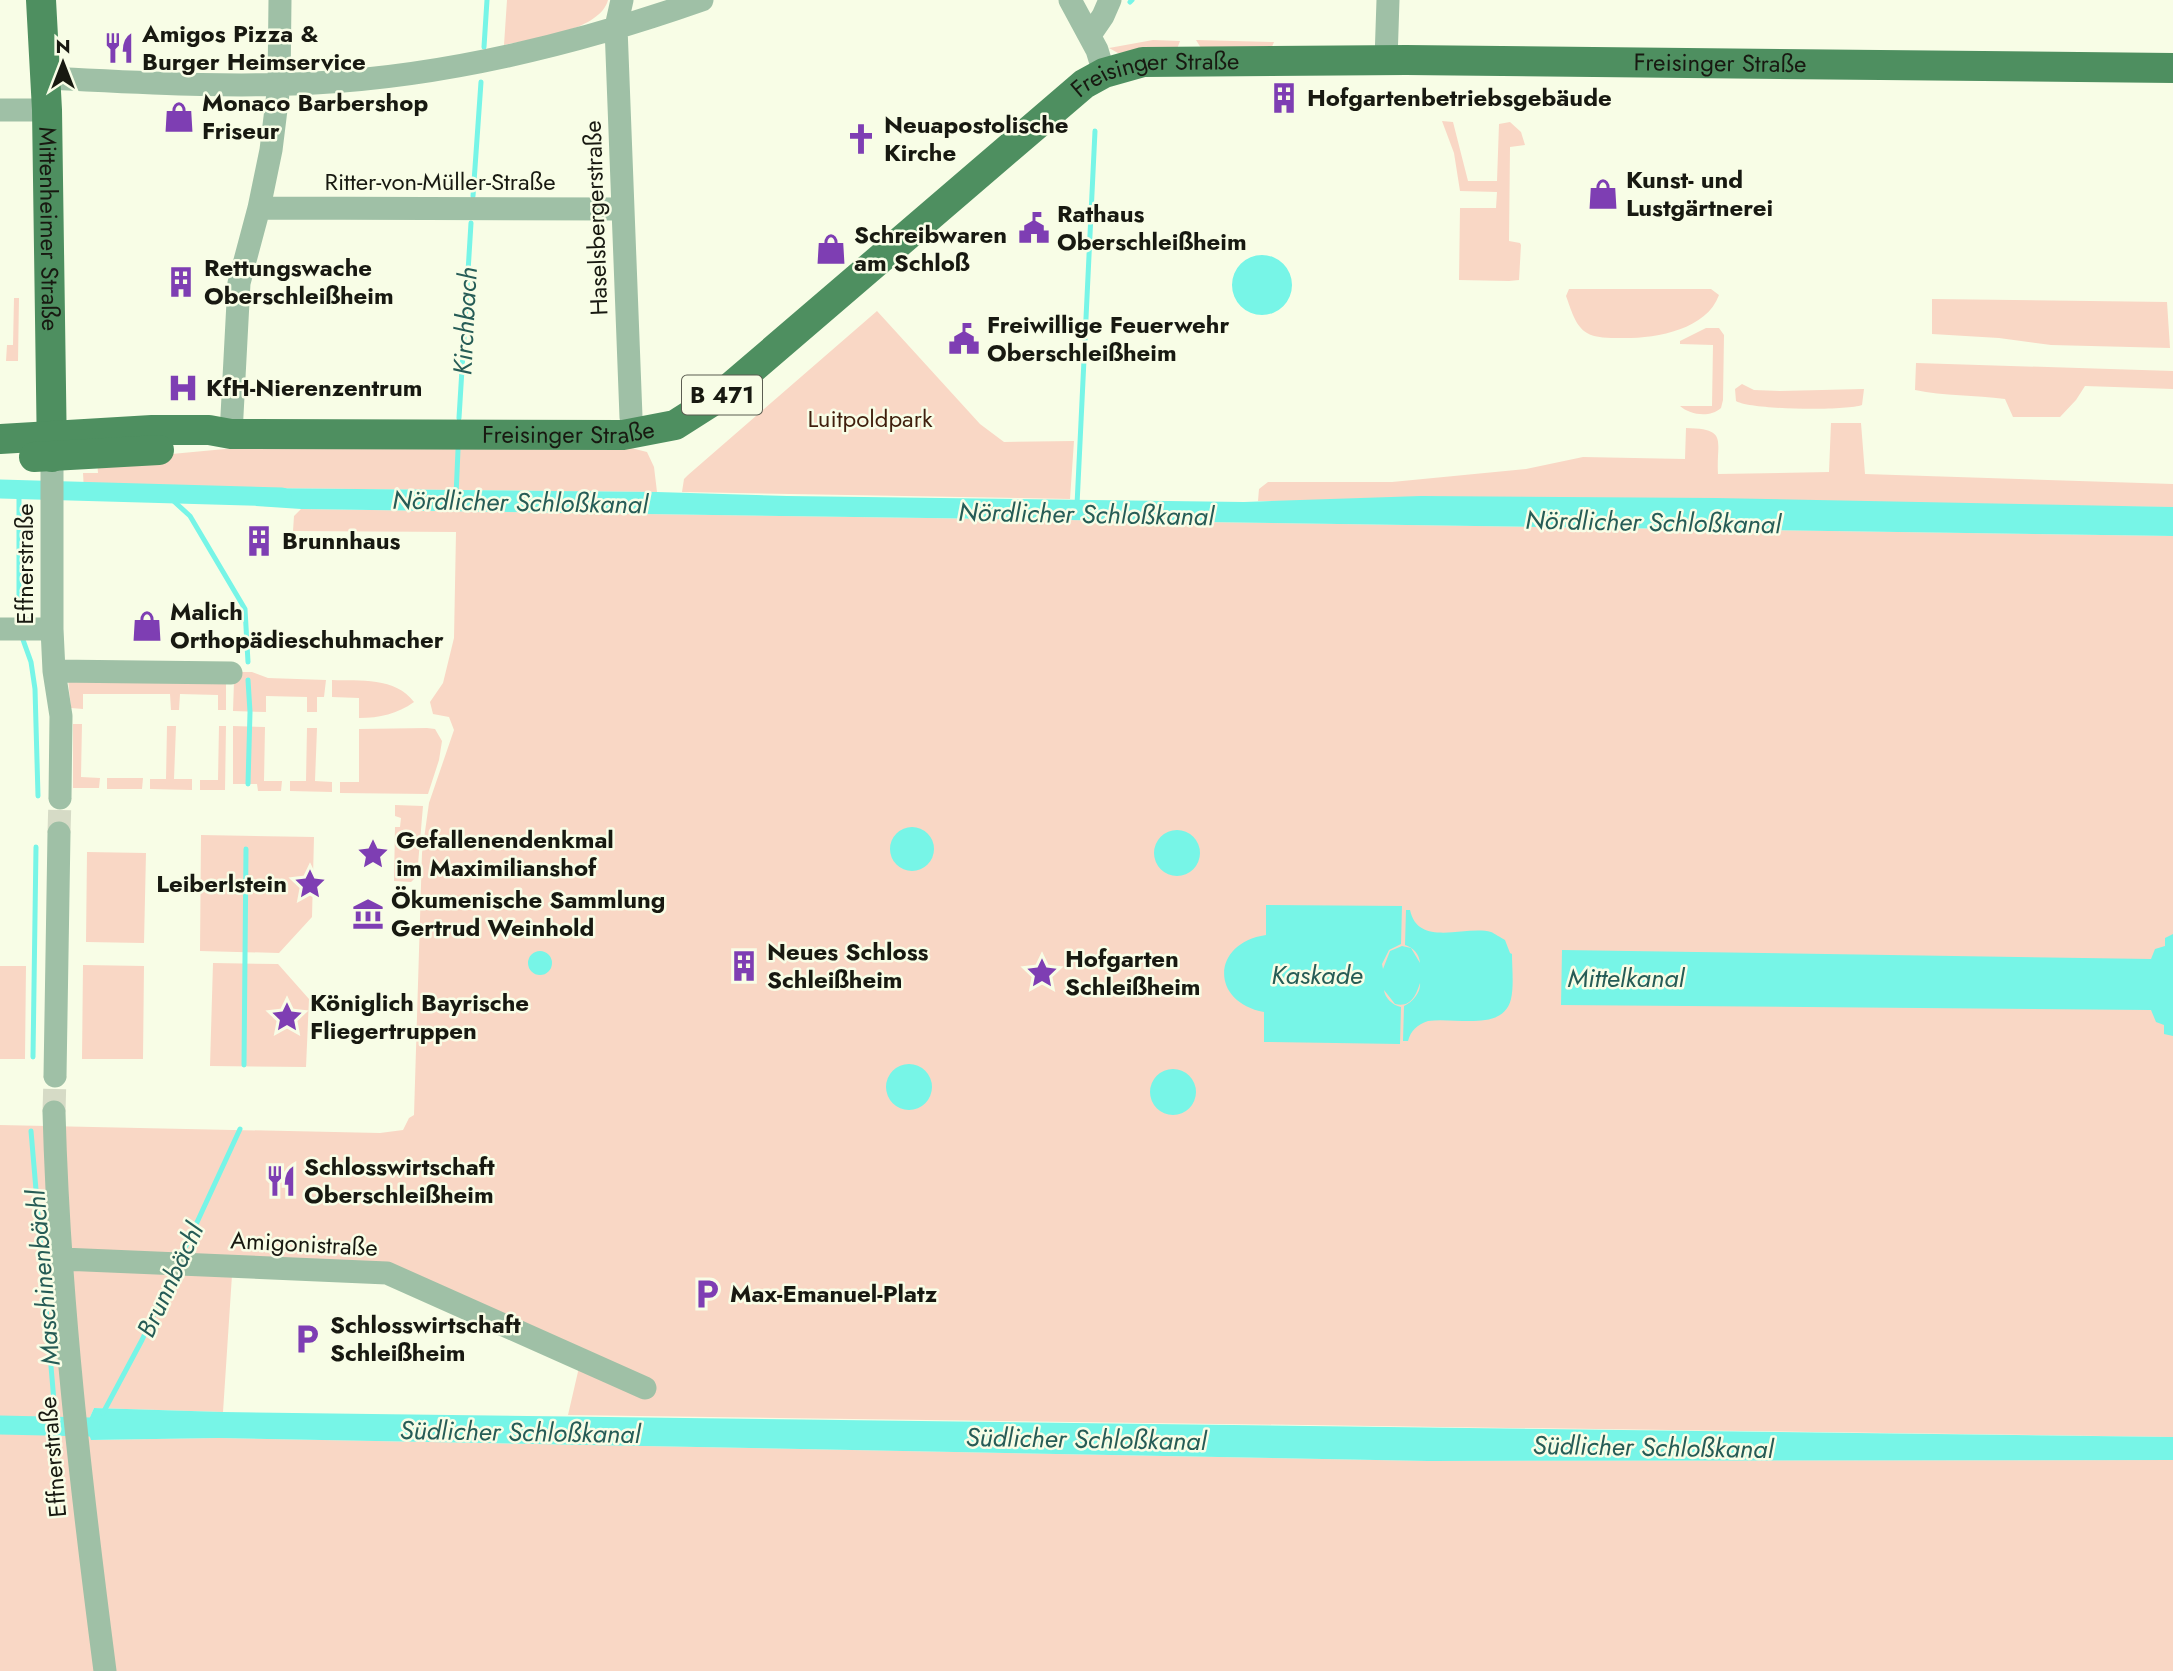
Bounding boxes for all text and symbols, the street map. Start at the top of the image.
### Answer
place label: Amigos Pizza & Burger Heimservice [141,16,366,79]
north arrow [28,28,98,98]
restaurant icon: Amigos Pizza & Burger Heimservice [102,31,136,65]
text: N [55,33,71,60]
street label: Freisinger Straße [1062,43,1240,105]
street label: Freisinger Straße [1634,44,1807,81]
place label: Hofgartenbetriebsgebäude [1307,80,1612,115]
building icon: Hofgartenbetriebsgebäude [1267,81,1301,115]
place label: Monaco Barbershop Friseur [202,85,428,148]
shop icon: Monaco Barbershop Friseur [162,100,196,134]
place label: Neuapostolische Kirche [884,107,1069,170]
street label: Haselsbergerstraße [575,120,616,316]
church icon: Neuapostolische Kirche [844,122,878,156]
street label: Mittenheimer Straße [30,126,68,331]
place label: Kunst- und Lustgärtnerei [1626,162,1773,225]
street label: Ritter-von-Müller-Straße [324,164,556,199]
shop icon: Kunst- und Lustgärtnerei [1586,177,1620,211]
place label: Rathaus Oberschleißheim [1057,196,1247,259]
public building icon: Rathaus Oberschleißheim [1017,211,1051,245]
place label: Schreibwaren am Schloß [854,217,1007,280]
shop icon: Schreibwaren am Schloß [814,232,848,266]
place label: Rettungswache Oberschleißheim [204,250,394,313]
building icon: Rettungswache Oberschleißheim [164,265,198,299]
water label: Kirchbach [443,266,487,376]
place label: Freiwillige Feuerwehr Oberschleißheim [987,307,1229,370]
public building icon: Freiwillige Feuerwehr Oberschleißheim [947,322,981,356]
place label: KfH-Nierenzentrum [206,370,422,405]
hospital icon: KfH-Nierenzentrum [166,371,200,405]
road number: B 471 [682,376,762,414]
park label: Luitpoldpark [808,401,933,436]
street label: Freisinger Straße [482,411,657,453]
water label: Nördlicher Schloßkanal [392,481,649,523]
water label: Nördlicher Schloßkanal [958,493,1215,535]
water label: Nördlicher Schloßkanal [1525,501,1782,543]
street label: Effnerstraße [7,503,42,625]
place label: Brunnhaus [282,523,401,558]
building icon: Brunnhaus [242,524,276,558]
place label: Malich Orthopädieschuhmacher [170,594,444,657]
shop icon: Malich Orthopädieschuhmacher [130,609,164,643]
place label: Gefallenendenkmal im Maximilianshof [396,822,614,885]
place icon: Gefallenendenkmal im Maximilianshof [356,837,390,871]
place label: Leiberlstein [156,866,287,901]
place icon: Leiberlstein [293,867,327,901]
place label: Ökumenische Sammlung Gertrud Weinhold [391,882,665,945]
museum icon: Ökumenische Sammlung Gertrud Weinhold [351,897,385,931]
place label: Neues Schloss Schleißheim [767,934,929,997]
place label: Hofgarten Schleißheim [1065,941,1201,1004]
building icon: Neues Schloss Schleißheim [727,949,761,983]
place icon: Hofgarten Schleißheim [1025,956,1059,990]
water label: Kaskade [1271,956,1363,994]
water label: Mittelkanal [1568,959,1686,997]
place label: Königlich Bayrische Fliegertruppen [310,985,529,1048]
place icon: Königlich Bayrische Fliegertruppen [270,1000,304,1034]
place label: Schlosswirtschaft Oberschleißheim [304,1149,495,1212]
restaurant icon: Schlosswirtschaft Oberschleißheim [264,1164,298,1198]
water label: Maschinenbächl [16,1187,70,1367]
water label: Brunnbächl [127,1215,214,1343]
street label: Amigonistraße [229,1222,379,1265]
place label: Max-Emanuel-Platz [730,1276,938,1311]
parking icon: Max-Emanuel-Platz [690,1277,724,1311]
place label: Schlosswirtschaft Schleißheim [330,1307,521,1370]
parking icon: Schlosswirtschaft Schleißheim [290,1322,324,1356]
street label: Effnerstraße [30,1395,75,1519]
water label: Südlicher Schloßkanal [399,1411,642,1453]
water label: Südlicher Schloßkanal [965,1418,1208,1460]
water label: Südlicher Schloßkanal [1532,1426,1775,1468]

